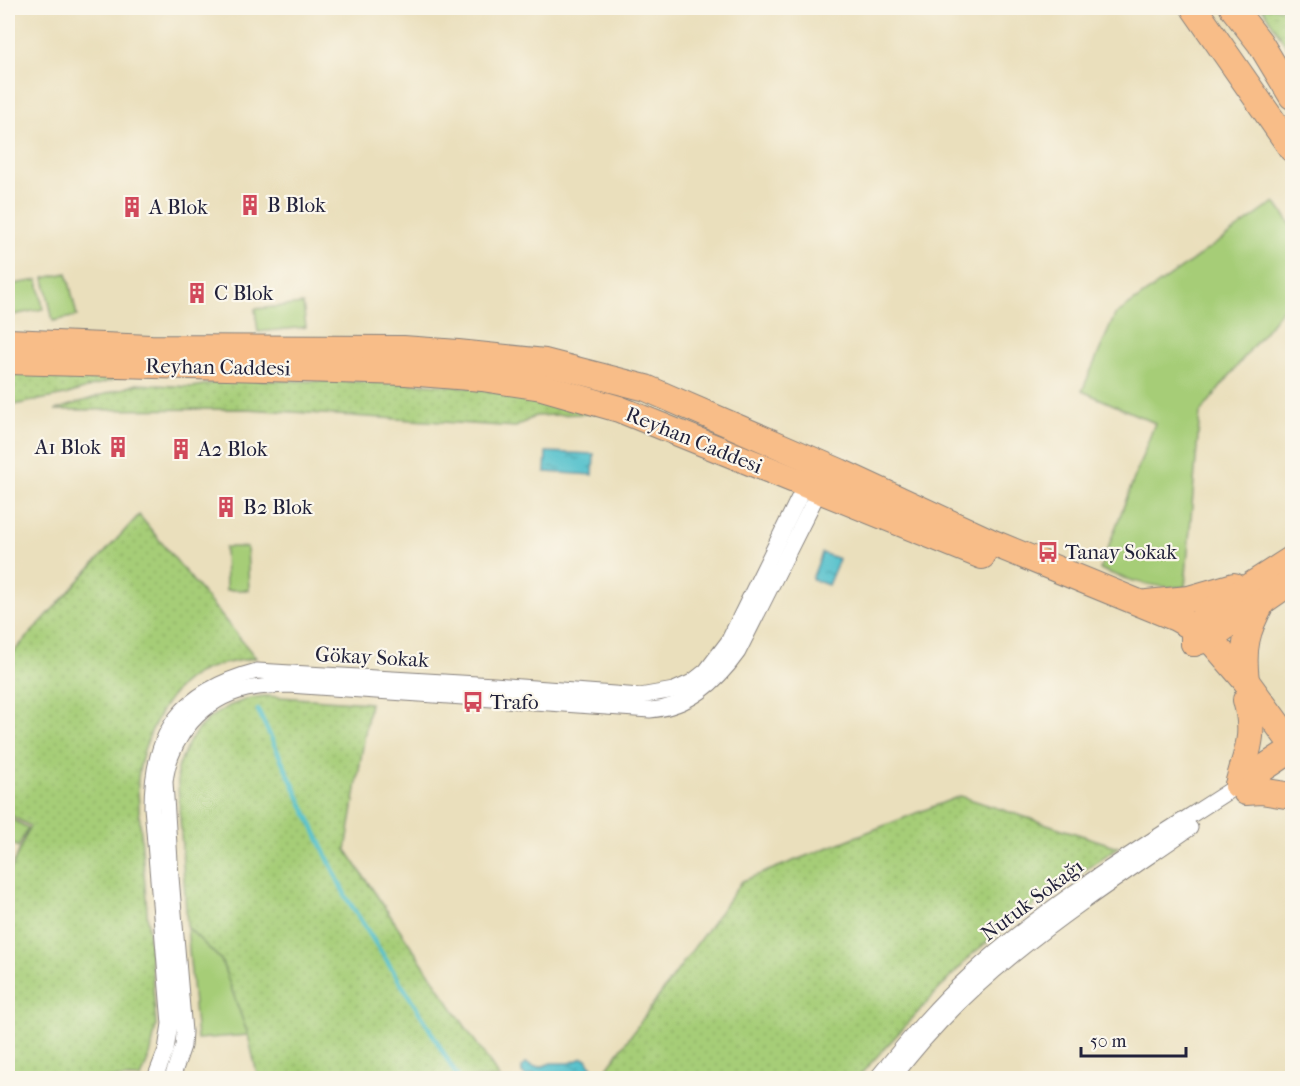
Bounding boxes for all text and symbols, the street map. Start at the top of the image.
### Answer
building icon: B Blok [238,193,262,217]
place label: B Blok [267,193,326,217]
building icon: A Blok [120,195,144,219]
place label: A Blok [148,195,208,219]
building icon: C Blok [185,281,209,305]
place label: C Blok [214,281,273,305]
street label: Reyhan Caddesi [145,354,291,380]
street label: Reyhan Caddesi [622,402,766,478]
place label: A1 Blok [34,435,101,459]
building icon: A1 Blok [106,435,130,459]
building icon: A2 Blok [169,437,193,461]
place label: A2 Blok [197,437,268,461]
building icon: B2 Blok [214,495,238,519]
place label: B2 Blok [243,495,313,519]
bus stop icon: Tanay Sokak [1036,540,1060,564]
place label: Tanay Sokak [1065,540,1177,564]
street label: Gökay Sokak [315,642,430,672]
bus stop icon: Trafo [461,690,485,714]
place label: Trafo [490,690,539,714]
street label: Nutuk Sokağı [976,854,1088,946]
scale bar [1081,1020,1186,1058]
text: 50 m [1090,1031,1127,1052]

